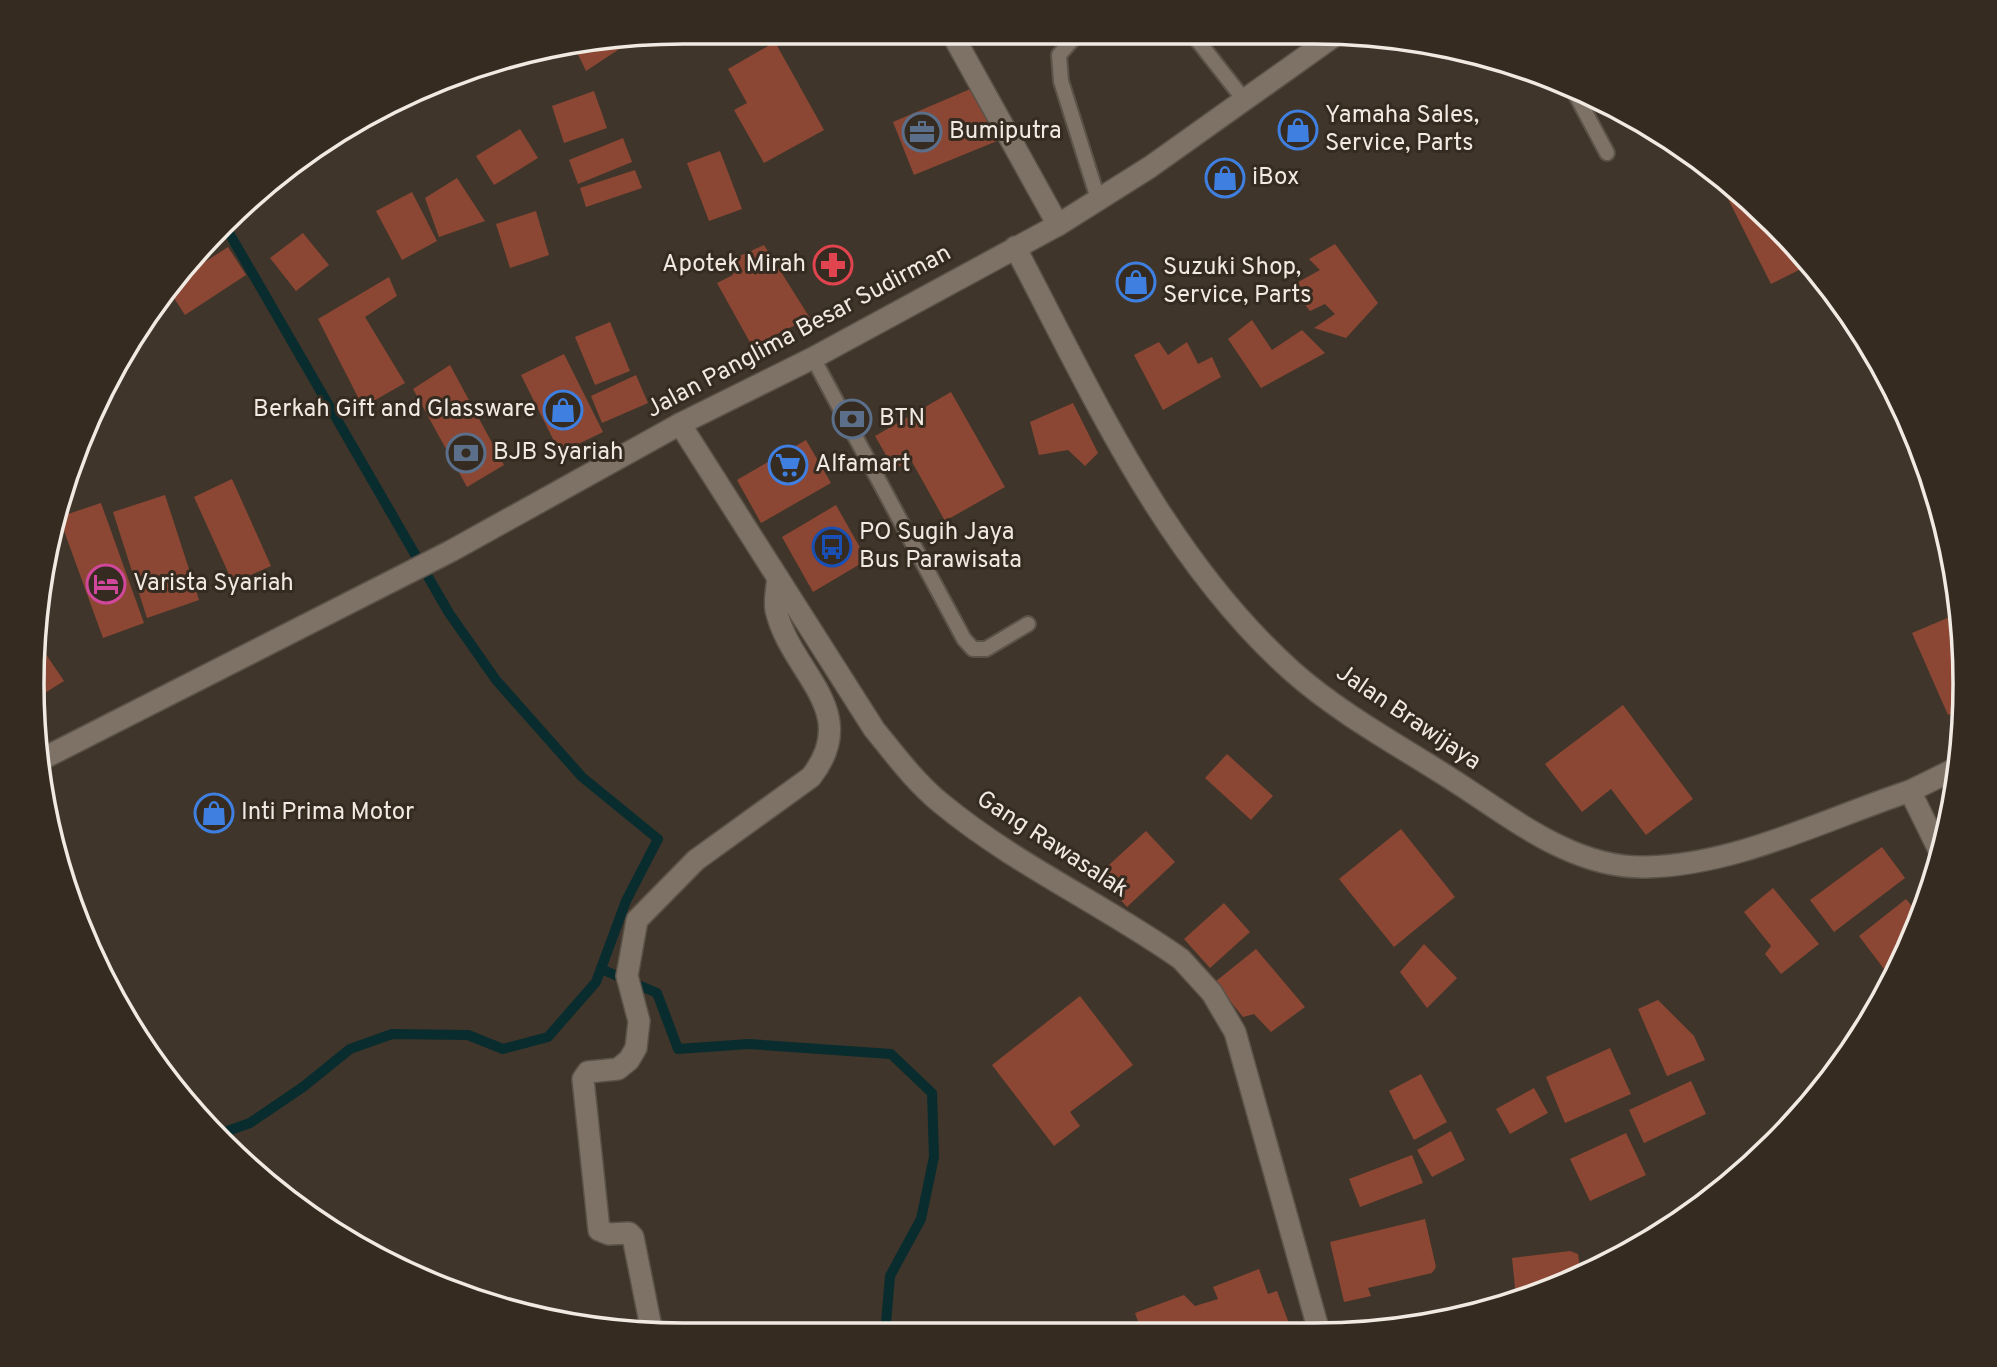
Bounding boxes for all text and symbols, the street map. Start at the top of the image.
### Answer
place label: Yamaha Sales, Service, Parts [1325,101,1479,159]
shop icon: Yamaha Sales, Service, Parts [1277,109,1319,151]
office icon: Bumiputra [901,111,943,153]
place label: Bumiputra [949,117,1062,147]
shop icon: iBox [1204,157,1246,199]
place label: iBox [1252,163,1299,193]
street label: Jalan Panglima Besar Sudirman [641,239,957,425]
pharmacy icon: Apotek Mirah [812,244,854,286]
place label: Apotek Mirah [662,250,806,280]
place label: Suzuki Shop, Service, Parts [1163,253,1311,311]
shop icon: Suzuki Shop, Service, Parts [1115,261,1157,303]
shop icon: Berkah Gift and Glassware [542,389,584,431]
place label: Berkah Gift and Glassware [253,395,536,425]
bank icon: BTN [831,398,873,440]
place label: BTN [879,404,925,434]
bank icon: BJB Syariah [445,432,487,474]
place label: BJB Syariah [493,438,624,468]
supermarket icon: Alfamart [767,444,809,486]
place label: Alfamart [815,450,911,480]
place label: PO Sugih Jaya Bus Parawisata [859,518,1022,576]
bus stop icon: PO Sugih Jaya Bus Parawisata [811,526,853,568]
hotel icon: Varista Syariah [85,563,127,605]
place label: Varista Syariah [133,569,294,599]
street label: Jalan Brawijaya [1330,658,1486,778]
street label: Gang Rawasalak [970,785,1134,905]
shop icon: Inti Prima Motor [193,792,235,834]
place label: Inti Prima Motor [241,798,414,828]

